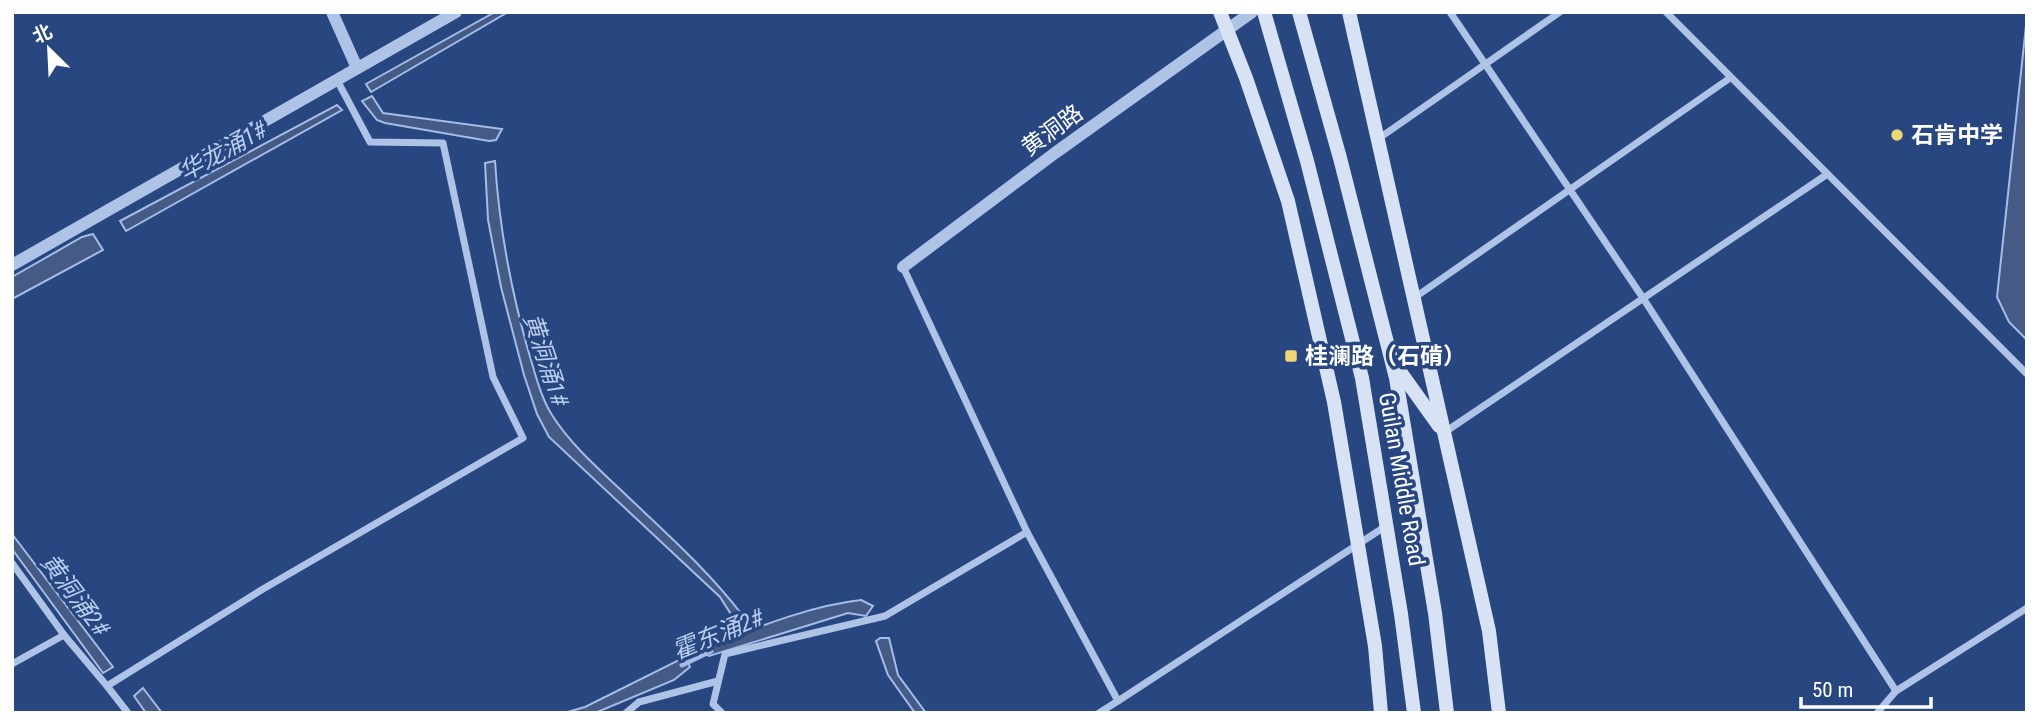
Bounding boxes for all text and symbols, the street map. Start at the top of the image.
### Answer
north arrow [14,14,84,84]
text: 北 [29,20,56,48]
street label: 黄洞路 [1016,99,1088,162]
water label: 华龙涌1# [174,115,273,187]
place label: 石肯中学 [1911,122,2003,149]
marker: 石肯中学 [1889,127,1905,143]
water label: 黄洞涌1# [518,310,575,411]
place label: 桂澜路（石𬒔） [1305,343,1466,370]
marker: 桂澜路（石𬒔） [1283,348,1299,364]
street label: Guilan Middle Road [1373,390,1430,568]
water label: 黄洞涌2# [35,548,116,643]
water label: 霍东涌2# [668,603,769,665]
scale bar [1801,666,1930,710]
text: 50 m [1812,678,1853,702]

